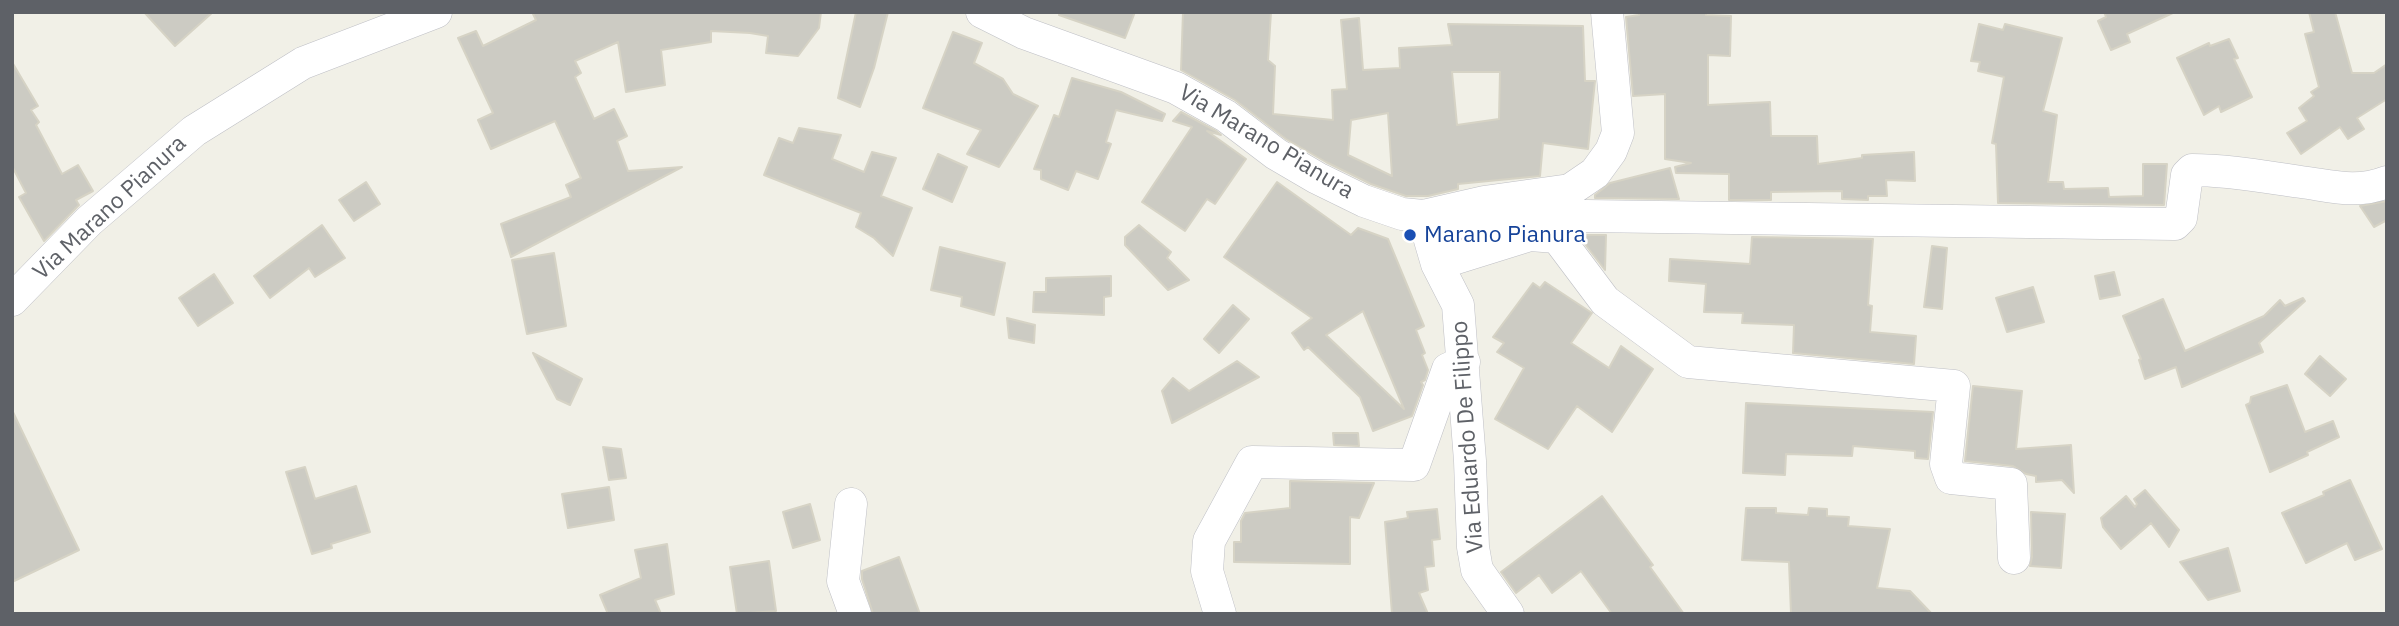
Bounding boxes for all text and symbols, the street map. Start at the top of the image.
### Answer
street label: Via Marano Pianura [1174,79,1358,205]
street label: Via Marano Pianura [28,130,192,286]
place label: Marano Pianura [1424,221,1586,249]
marker: Marano Pianura [1402,227,1418,243]
street label: Via Eduardo De Filippo [1446,320,1490,554]

